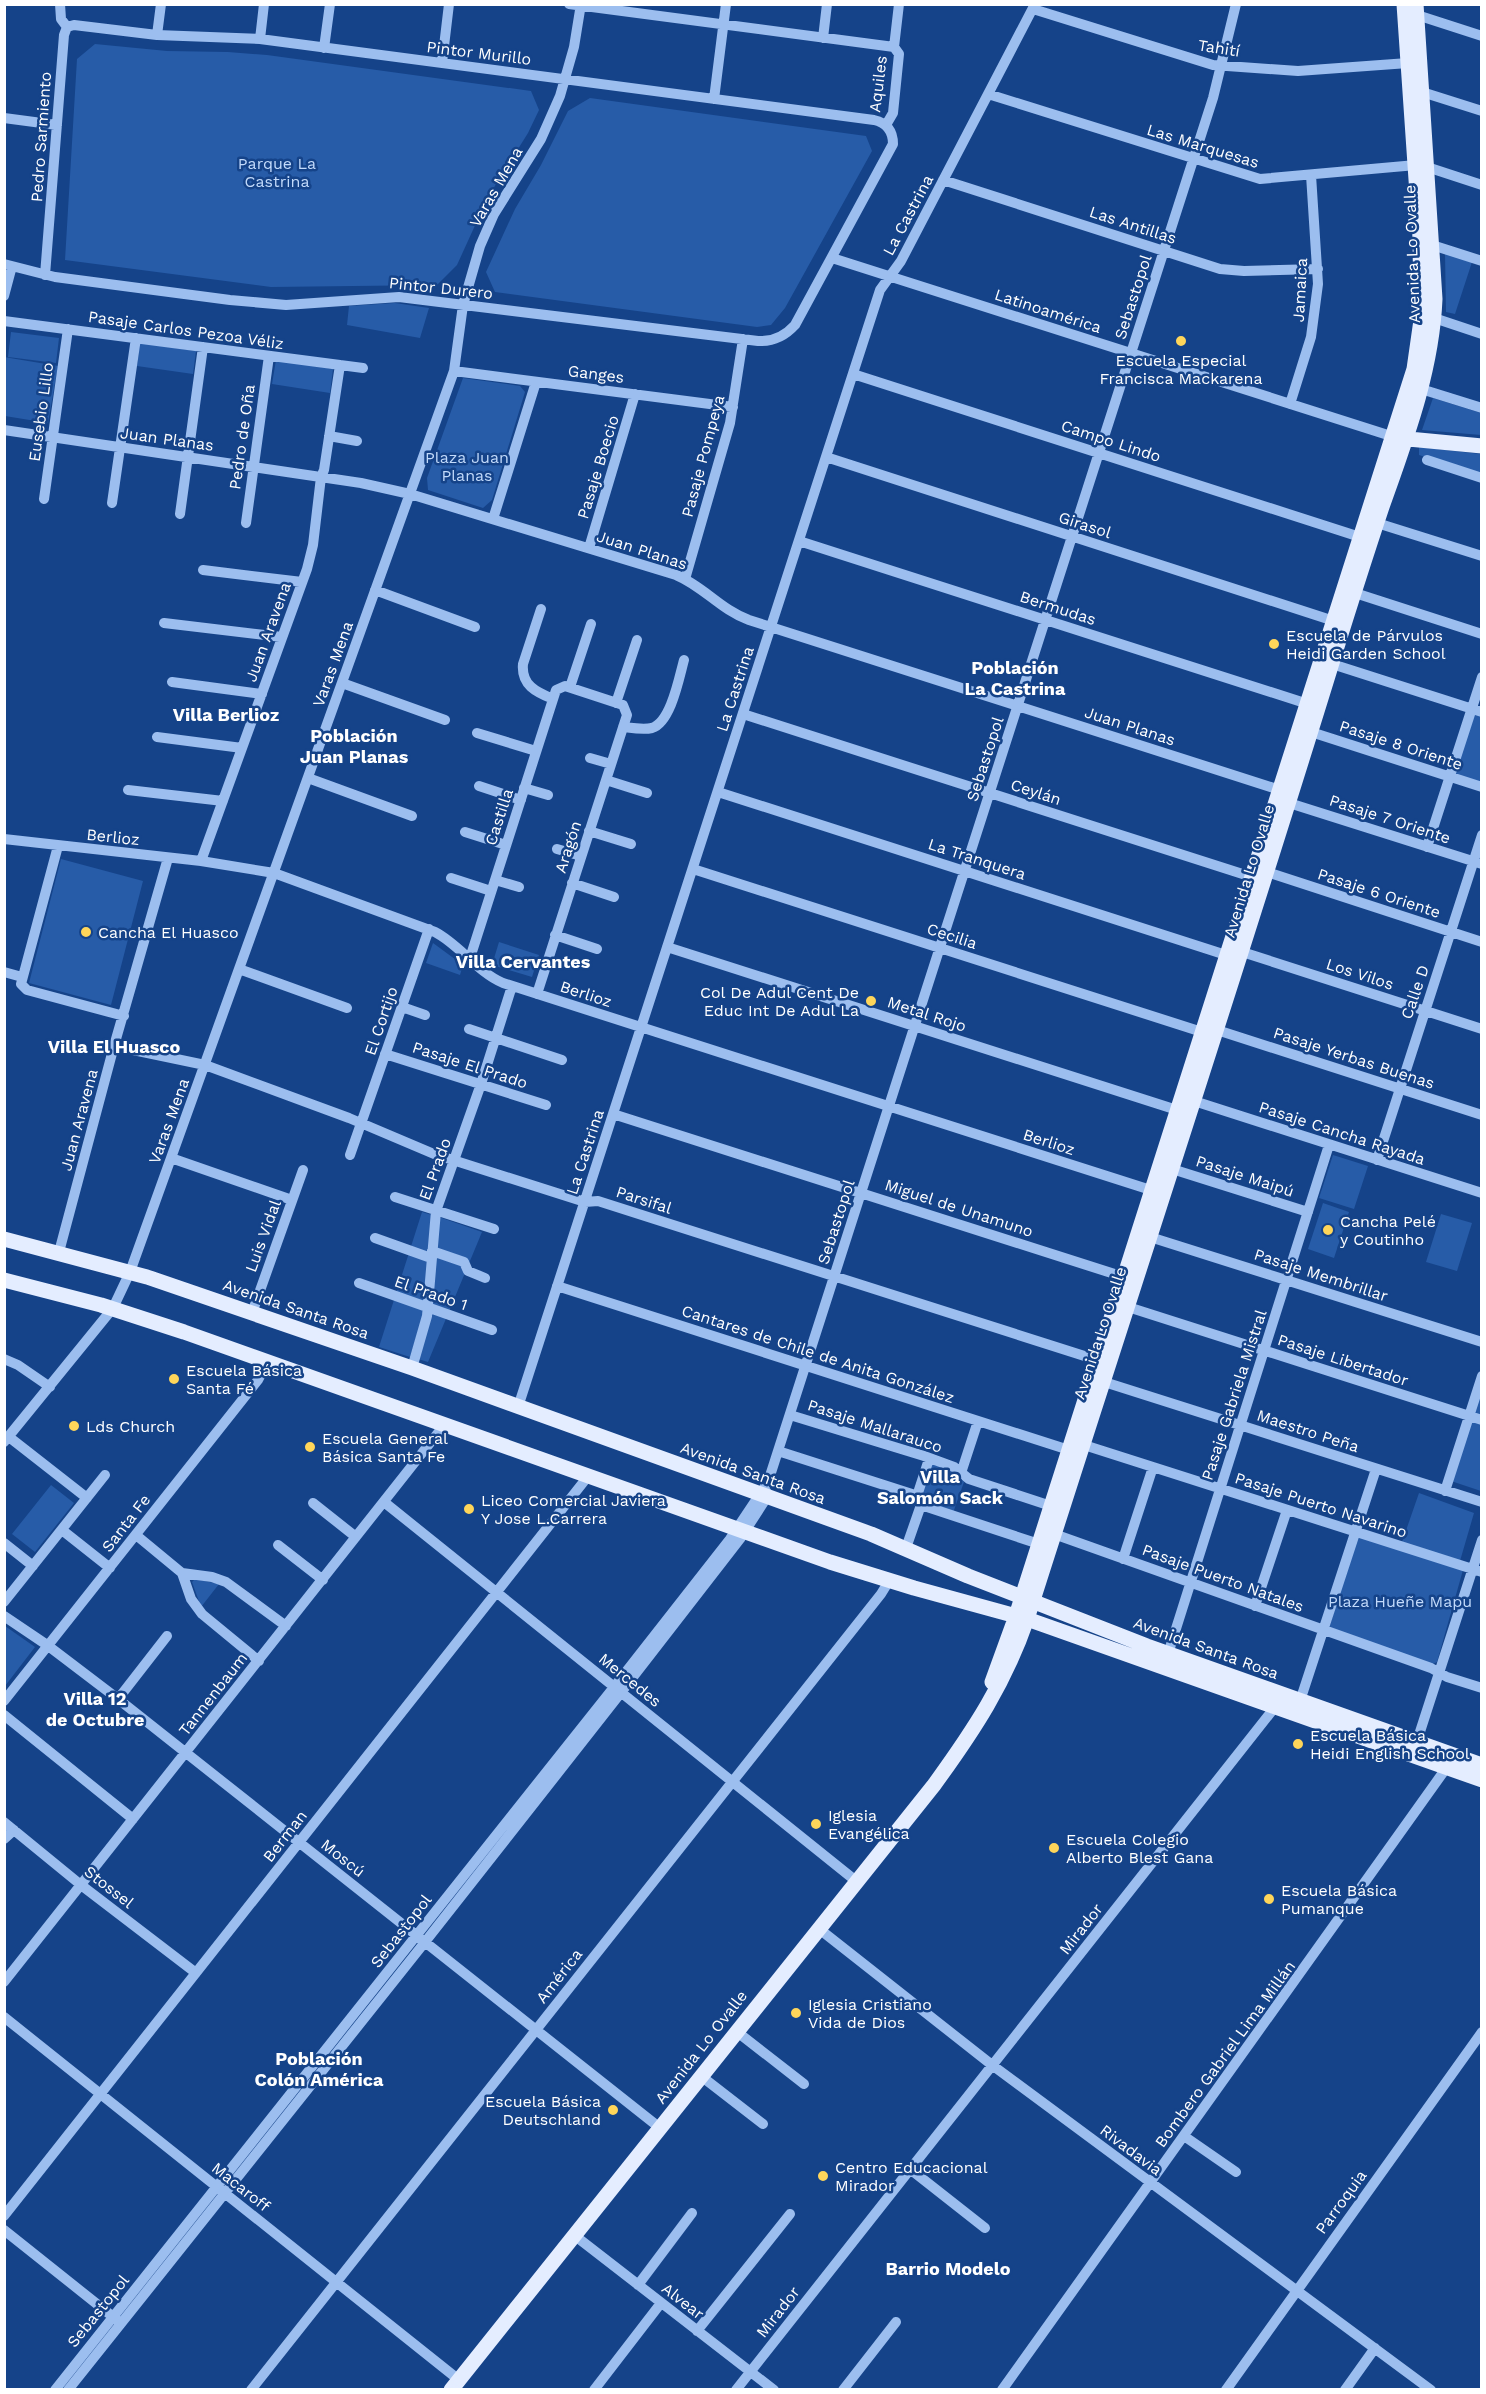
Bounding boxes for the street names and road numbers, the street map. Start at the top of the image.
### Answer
street label: Tahití [1197,35,1241,61]
street label: Pintor Murillo [426,37,532,69]
street label: Aquiles [865,54,891,114]
street label: Pedro Sarmiento [27,71,55,203]
street label: Las Marquesas [1145,120,1261,172]
street label: Varas Mena [465,144,527,230]
street label: La Castrina [879,171,937,259]
street label: Avenida Lo Ovalle [1400,184,1424,324]
street label: Las Antillas [1087,202,1179,248]
street label: Sebastopol [1110,252,1156,342]
street label: Jamaica [1289,257,1311,323]
street label: Pintor Durero [388,273,494,303]
street label: Latinoamérica [992,285,1104,337]
street label: Pasaje Carlos Pezoa Véliz [87,307,285,353]
street label: Eusebio Lillo [25,361,57,463]
street label: Ganges [567,361,625,387]
street label: Pedro de Oña [225,383,259,491]
street label: Pasaje Pompeya [678,393,728,519]
street label: Pasaje Boecio [573,413,623,521]
street label: Campo Lindo [1059,416,1163,466]
street label: Juan Planas [119,423,215,455]
street label: Girasol [1056,508,1114,542]
street label: Juan Planas [594,526,690,574]
street label: Juan Aravena [241,580,295,684]
street label: Bermudas [1018,587,1098,629]
street label: Varas Mena [309,619,357,709]
street label: La Castrina [712,644,758,734]
street label: Juan Planas [1082,702,1178,750]
street label: Sebastopol [962,714,1008,804]
street label: Pasaje 8 Oriente [1337,716,1465,774]
street label: Ceylán [1008,775,1064,809]
street label: Castilla [481,786,517,848]
street label: Pasaje 7 Oriente [1327,790,1453,848]
street label: Avenida Lo Ovalle [1220,802,1278,940]
street label: Aragón [551,818,585,876]
street label: Berlioz [85,825,141,849]
street label: La Tranquera [926,834,1028,884]
street label: Pasaje 6 Oriente [1315,864,1443,922]
street label: Cecilia [925,919,979,953]
street label: Los Vilos [1324,954,1396,994]
street label: Calle D [1397,962,1433,1022]
street label: Berlioz [558,977,614,1011]
street label: El Cortijo [360,984,402,1058]
street label: Metal Rojo [885,992,969,1036]
street label: Pasaje Yerbas Buenas [1271,1023,1437,1093]
street label: Pasaje El Prado [410,1037,530,1093]
street label: Juan Aravena [56,1067,102,1173]
street label: Varas Mena [145,1076,193,1166]
street label: Pasaje Cancha Rayada [1257,1097,1427,1169]
street label: La Castrina [562,1107,608,1197]
street label: Berlioz [1021,1125,1077,1159]
street label: El Prado [415,1135,455,1203]
street label: Pasaje Maipú [1194,1151,1296,1201]
street label: Miguel de Unamuno [882,1175,1036,1241]
street label: Sebastopol [813,1177,859,1267]
street label: Parsifal [614,1182,674,1218]
street label: Luis Vidal [241,1197,285,1275]
street label: Pasaje Membrillar [1252,1244,1391,1306]
street label: Avenida Lo Ovalle [1070,1264,1130,1402]
street label: El Prado 1 [392,1272,470,1314]
street label: Avenida Santa Rosa [220,1275,372,1343]
street label: Cantares de Chile de Anita González [679,1301,957,1407]
street label: Pasaje Gabriela Mistral [1197,1307,1271,1483]
street label: Pasaje Libertador [1275,1330,1411,1390]
street label: Pasaje Mallarauco [805,1395,945,1457]
street label: Maestro Peña [1255,1406,1361,1456]
street label: Avenida Santa Rosa [678,1438,828,1508]
street label: Pasaje Puerto Navarino [1233,1468,1409,1542]
street label: Santa Fe [98,1490,154,1556]
street label: Pasaje Puerto Natales [1140,1540,1306,1616]
street label: Avenida Santa Rosa [1131,1613,1281,1683]
street label: Tannenbaum [175,1649,251,1739]
street label: Mercedes [595,1649,665,1711]
street label: Berman [259,1806,311,1866]
street label: Moscú [317,1835,369,1881]
street label: Stossel [80,1862,138,1912]
street label: Sebastopol [366,1890,436,1971]
street label: Mirador [1055,1899,1107,1958]
street label: América [532,1945,586,2007]
street label: Bombero Gabriel Lima Millán [1151,1957,1299,2151]
street label: Avenida Lo Ovalle [651,1987,751,2107]
street label: Rivadavia [1096,2121,1166,2179]
street label: Macaroff [208,2158,274,2216]
street label: Parroquia [1311,2166,1371,2238]
street label: Sebastopol [63,2271,133,2351]
street label: Alvear [658,2279,708,2324]
street label: Mirador [752,2282,804,2341]

